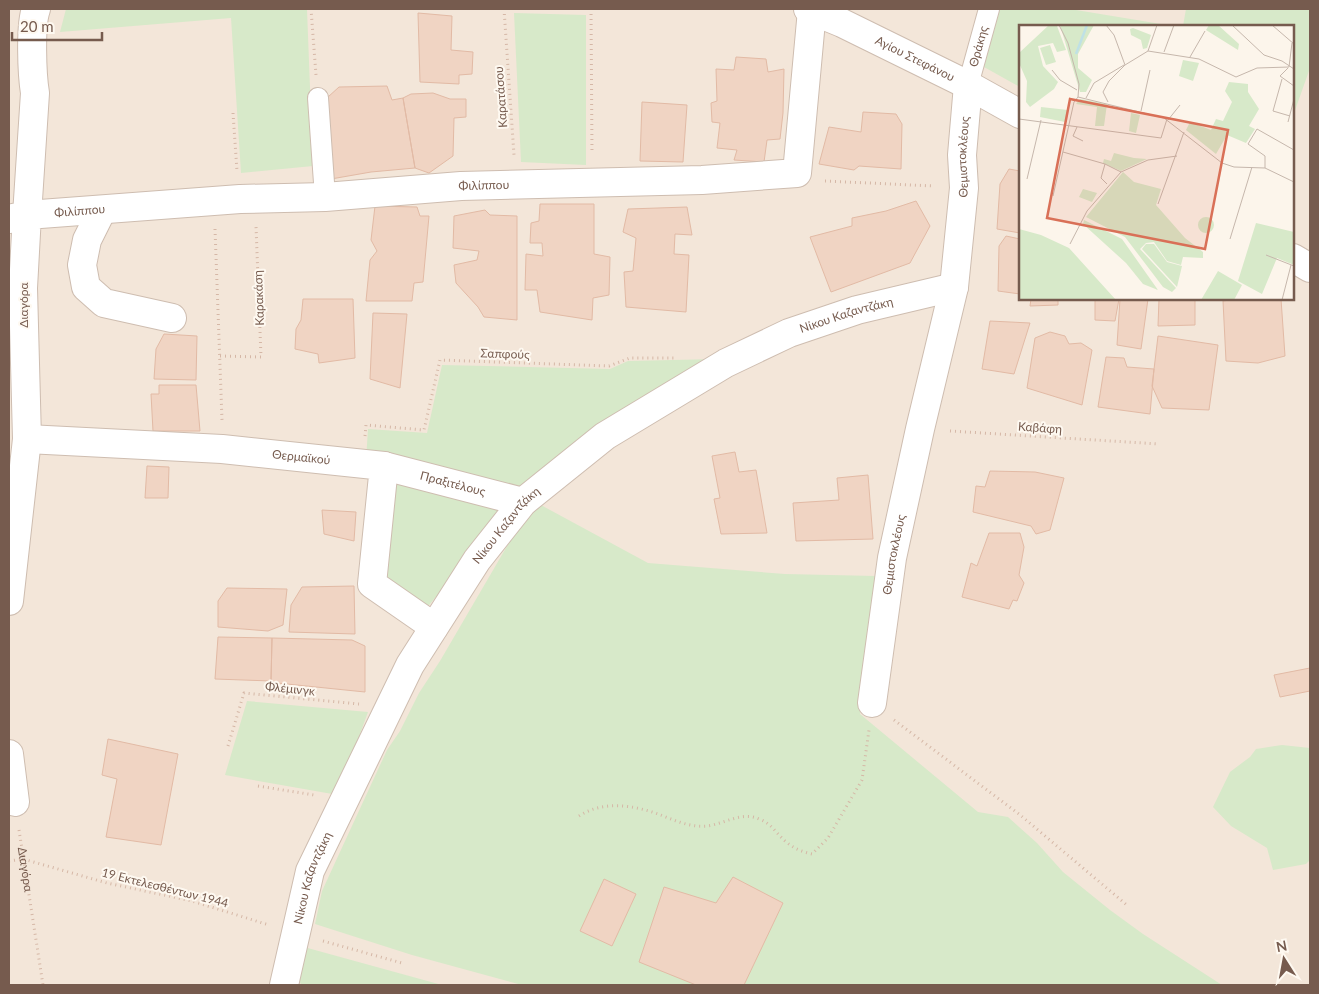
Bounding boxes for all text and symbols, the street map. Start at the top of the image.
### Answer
scale bar [12,10,102,42]
text: 20 m [20,17,54,35]
street label: Θράκης [965,24,991,69]
inset map [1019,25,1294,300]
street label: Αγίου Στεφάνου [873,33,957,84]
street label: Καρατάσου [491,66,510,128]
street label: Θεμιστοκλέους [954,115,972,198]
street label: Φιλίππου [458,177,509,193]
street label: Φιλίππου [54,201,106,220]
street label: Καρακάση [250,270,267,326]
street label: Διαγόρα [16,281,31,328]
street label: Νίκου Καζαντζάκη [798,294,894,336]
street label: Σαπφούς [480,345,530,362]
street label: Καβάφη [1017,418,1063,437]
street label: Θερμαϊκού [272,446,331,467]
street label: Πραξιτέλους [419,468,488,499]
street label: Νίκου Καζαντζάκη [469,483,543,567]
street label: Θεμιστοκλέους [879,512,908,596]
street label: Φλέμινγκ [264,678,317,699]
street label: Νίκου Καζαντζάκη [290,829,335,926]
street label: Διαγόρα [15,846,37,894]
street label: 19 Εκτελεσθέντων 1944 [100,865,230,911]
north arrow [1259,934,1309,984]
text: N [1275,936,1288,955]

